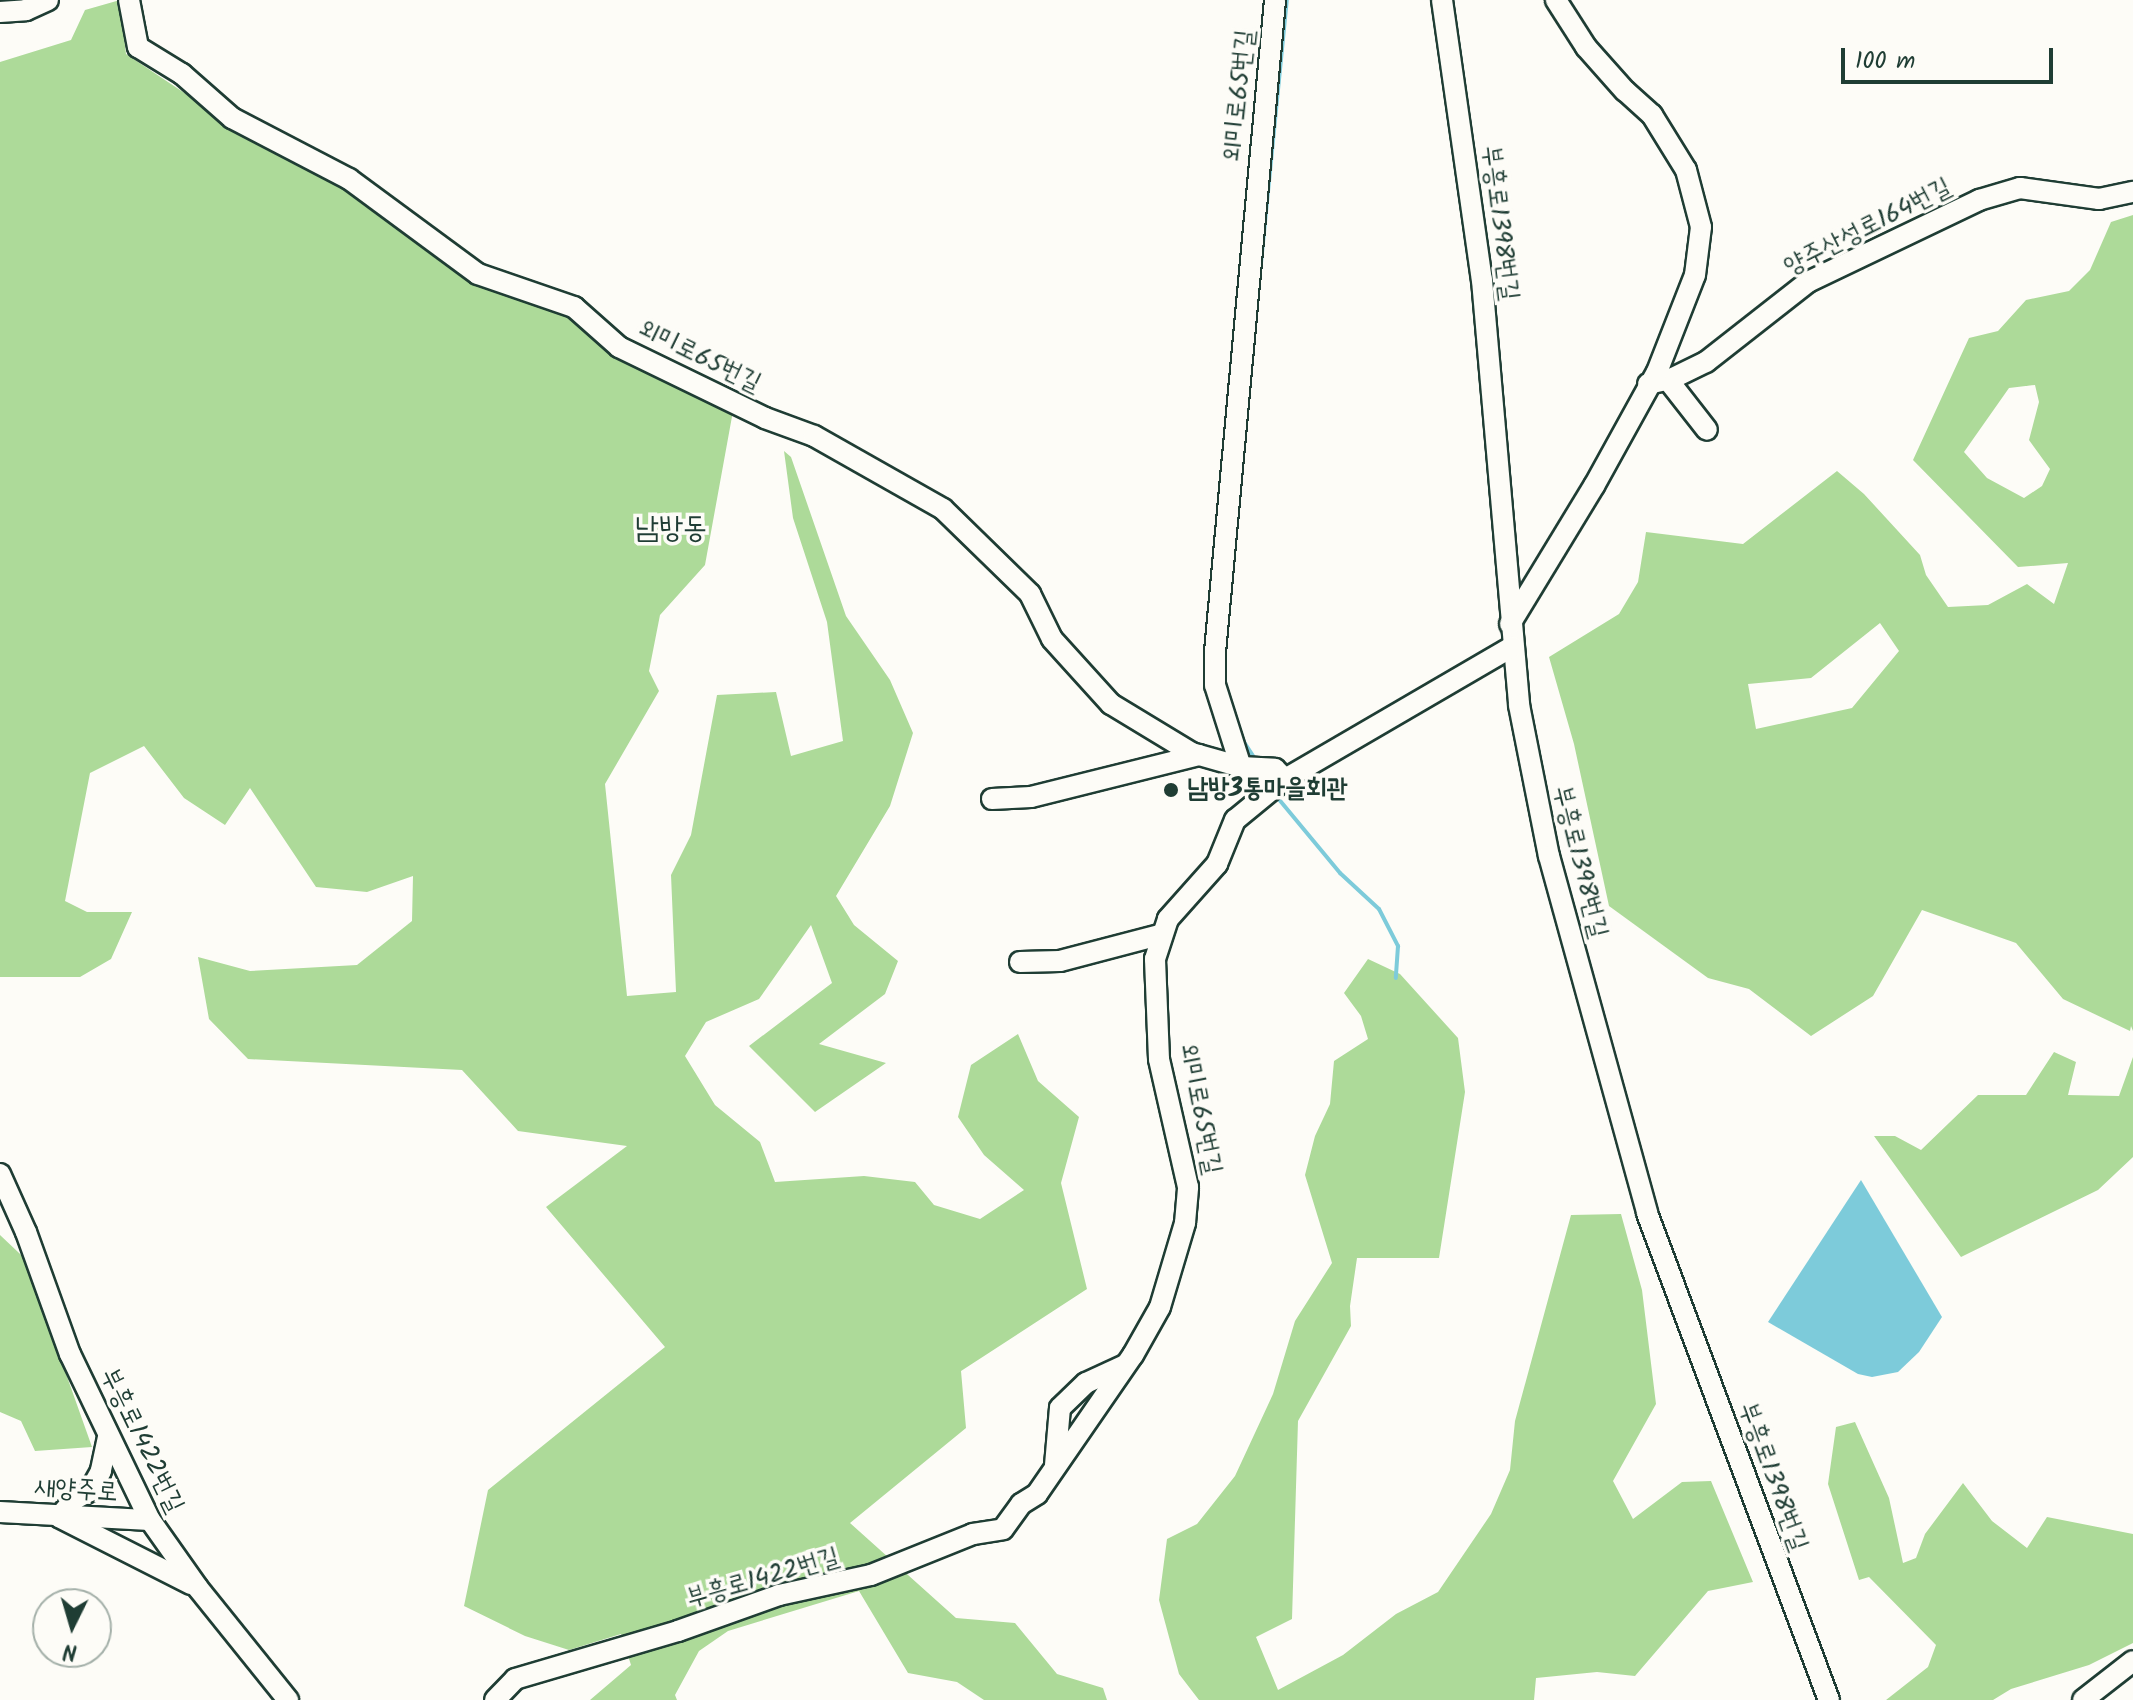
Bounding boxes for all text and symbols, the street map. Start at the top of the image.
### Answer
street label: 외미로65번길 [1218,28,1262,164]
scale bar [1845,32,2057,82]
text: 100 m [1855,42,1915,81]
street label: 부흥로1398번길 [1474,144,1524,302]
street label: 양주산성로164번길 [1779,172,1957,284]
street label: 외미로65번길 [632,314,766,400]
district label: 남방동 [635,511,707,547]
place label: 남방3통마을회관 [1187,774,1348,806]
marker: 남방3통마을회관 [1162,781,1180,799]
street label: 부흥로1398번길 [1545,783,1613,941]
street label: 외미로65번길 [1171,1041,1227,1177]
street label: 부흥로1422번길 [92,1363,190,1519]
street label: 부흥로1398번길 [1731,1398,1813,1556]
street label: 새양주로 [33,1473,119,1509]
street label: 부흥로1422번길 [683,1542,843,1616]
north arrow [32,1588,112,1668]
text: N [62,1632,78,1668]

